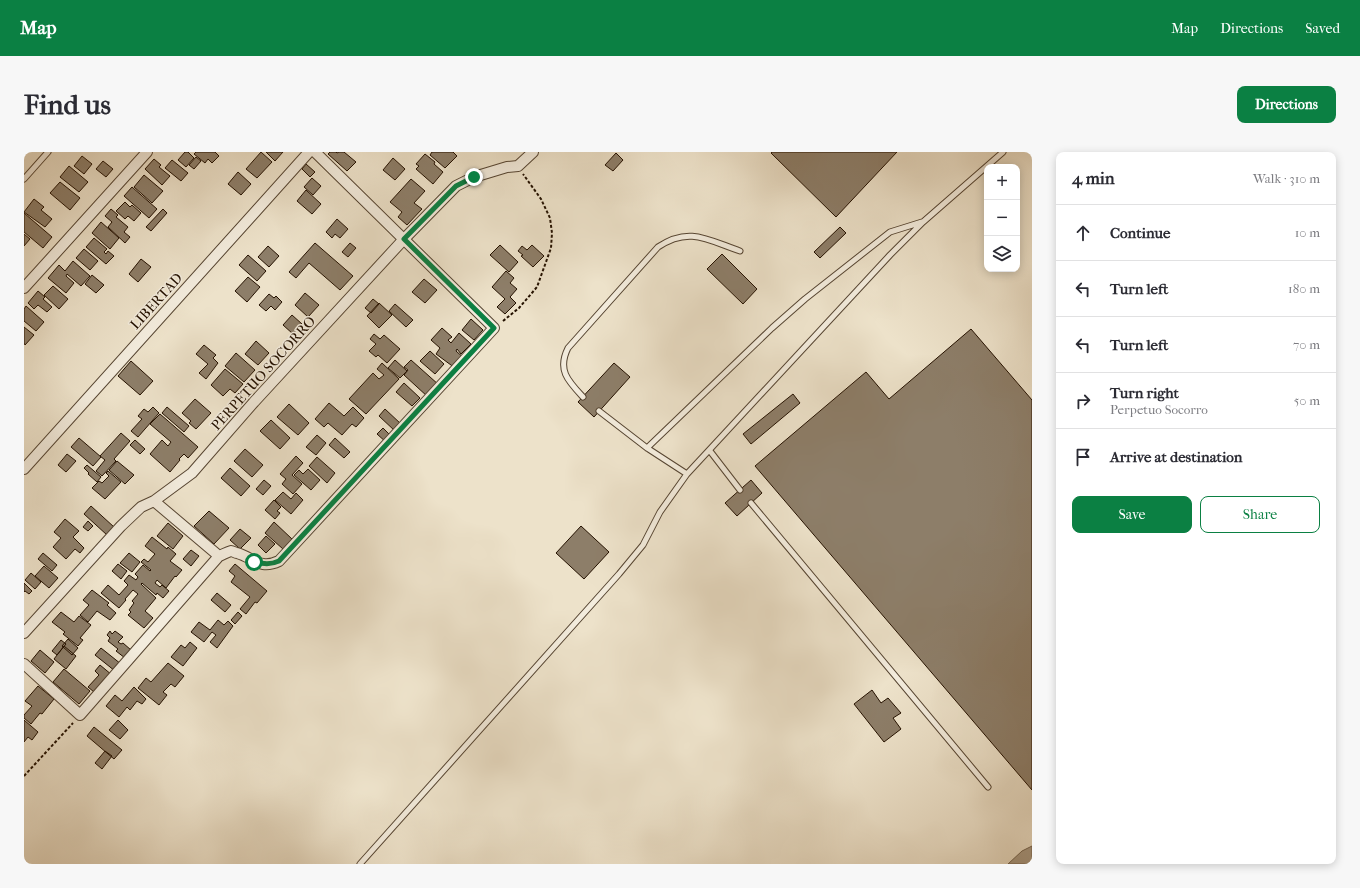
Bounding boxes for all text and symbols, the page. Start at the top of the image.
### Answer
text: Map [20,17,56,39]
text: Map [1171,20,1198,37]
text: Directions [1220,20,1283,37]
text: Saved [1305,20,1340,37]
button: Directions [1237,86,1336,123]
text: Find us [24,88,111,121]
map controls [984,164,1020,272]
button: + [984,164,1020,200]
route end [465,168,483,186]
text: 4 min [1072,168,1115,188]
text: Walk · 310 m [1253,171,1320,186]
button: − [984,200,1020,236]
icon: ahead [1072,222,1094,244]
text: Continue [1110,224,1170,242]
text: 10 m [1295,225,1320,240]
button: layers [984,236,1020,272]
street label: LIBERTAD [127,269,186,333]
icon: left [1072,278,1094,300]
text: Turn left [1110,280,1168,298]
text: 180 m [1288,281,1320,296]
street label: PERPETUO SOCORRO [208,313,319,434]
icon: left [1072,334,1094,356]
text: Turn left [1110,336,1168,354]
text: 70 m [1293,337,1320,352]
text: Turn right [1110,384,1179,402]
icon: right [1072,390,1094,412]
text: 50 m [1294,393,1320,408]
text: Perpetuo Socorro [1110,402,1208,417]
icon: arrive [1072,446,1094,468]
text: Arrive at destination [1110,448,1242,466]
button: Save [1072,496,1192,533]
button: Share [1200,496,1320,533]
route start [245,553,263,571]

